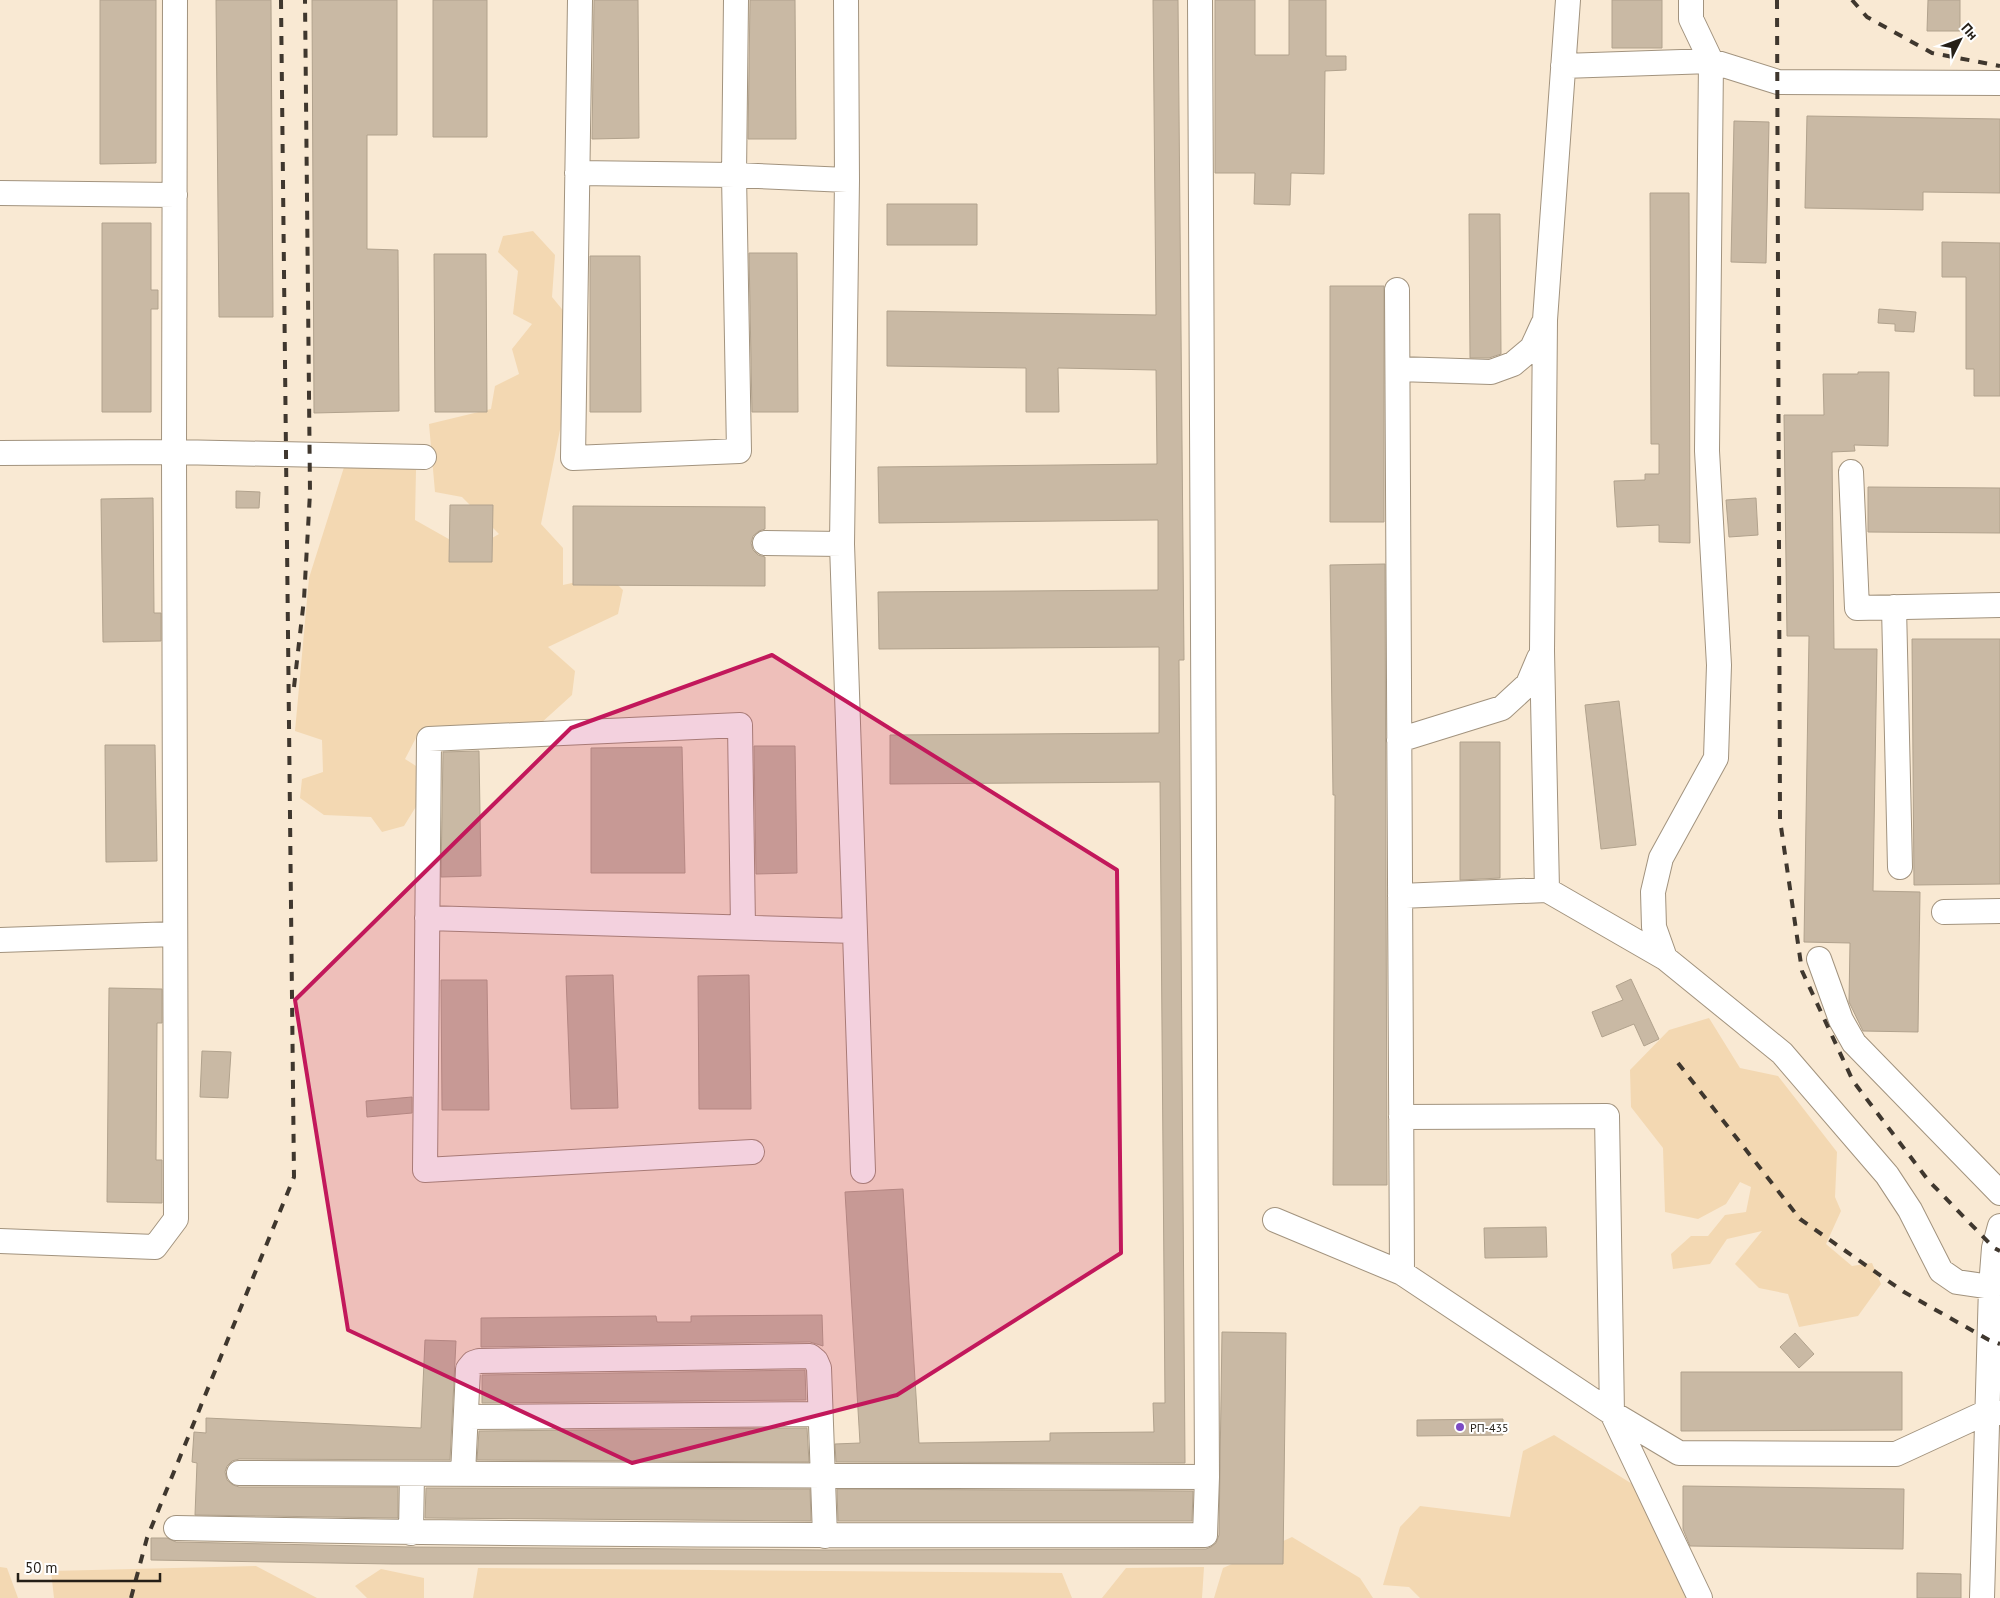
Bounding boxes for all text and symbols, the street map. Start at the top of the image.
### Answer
north arrow [1935,15,1985,65]
text: Пн [1957,19,1982,43]
place label: РП-435 [1470,1420,1509,1435]
marker: РП-435 [1454,1421,1466,1433]
scale bar [18,1550,160,1582]
text: 50 m [25,1558,58,1577]

